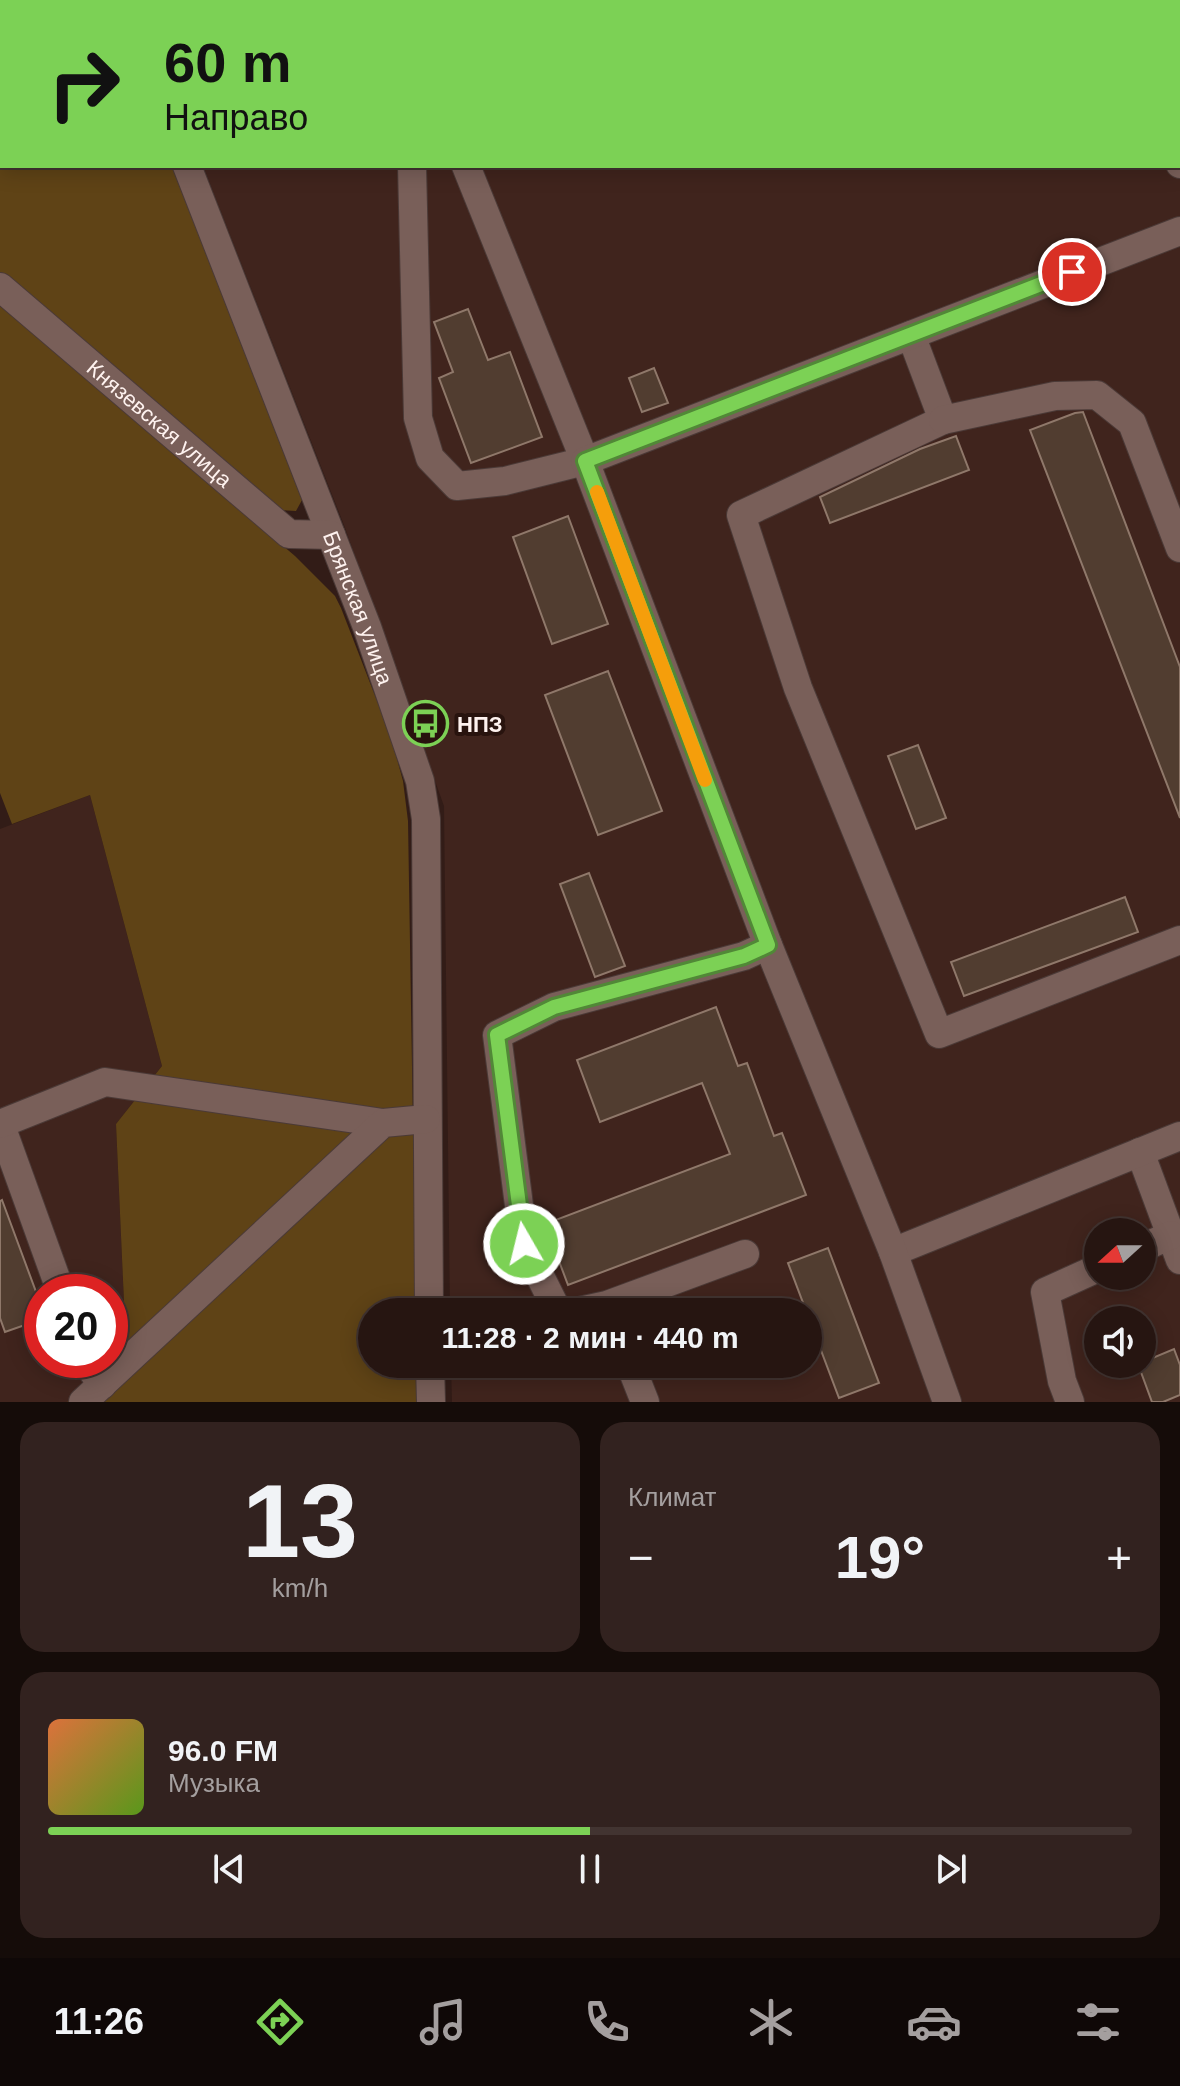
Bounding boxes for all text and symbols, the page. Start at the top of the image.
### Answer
text: 60 m [164,31,292,94]
icon: right [32,32,136,136]
text: Направо [164,97,308,138]
pin [1038,238,1106,306]
icon: arrive [1050,250,1094,294]
street label: Князевская улица [82,355,237,493]
street label: Брянская улица [318,528,398,689]
bus stop icon: НПЗ [402,700,450,748]
place label: НПЗ [457,712,502,737]
position arrow [482,1202,566,1286]
north arrow [1084,1218,1156,1290]
map controls [1084,1218,1156,1378]
speed limit sign: 20 [24,1274,128,1378]
button: sound [1084,1306,1156,1378]
text: 11:28 · 2 мин · 440 m [441,1321,739,1354]
text: 13 [242,1463,358,1579]
text: Климат [628,1482,717,1512]
text: 19° [835,1524,925,1591]
text: − [628,1533,654,1582]
text: + [1106,1533,1132,1582]
text: km/h [272,1573,328,1603]
text: 96.0 FM [168,1734,278,1767]
text: Музыка [168,1768,260,1798]
icon: previous [207,1847,251,1891]
icon: pause [568,1847,612,1891]
icon: next [929,1847,973,1891]
icon: directions [252,1994,308,2050]
icon: music [415,1994,471,2050]
icon: phone [579,1994,635,2050]
icon: climate [743,1994,799,2050]
icon: car [906,1994,962,2050]
icon: filters [1070,1994,1126,2050]
text: 11:26 [54,2001,144,2042]

